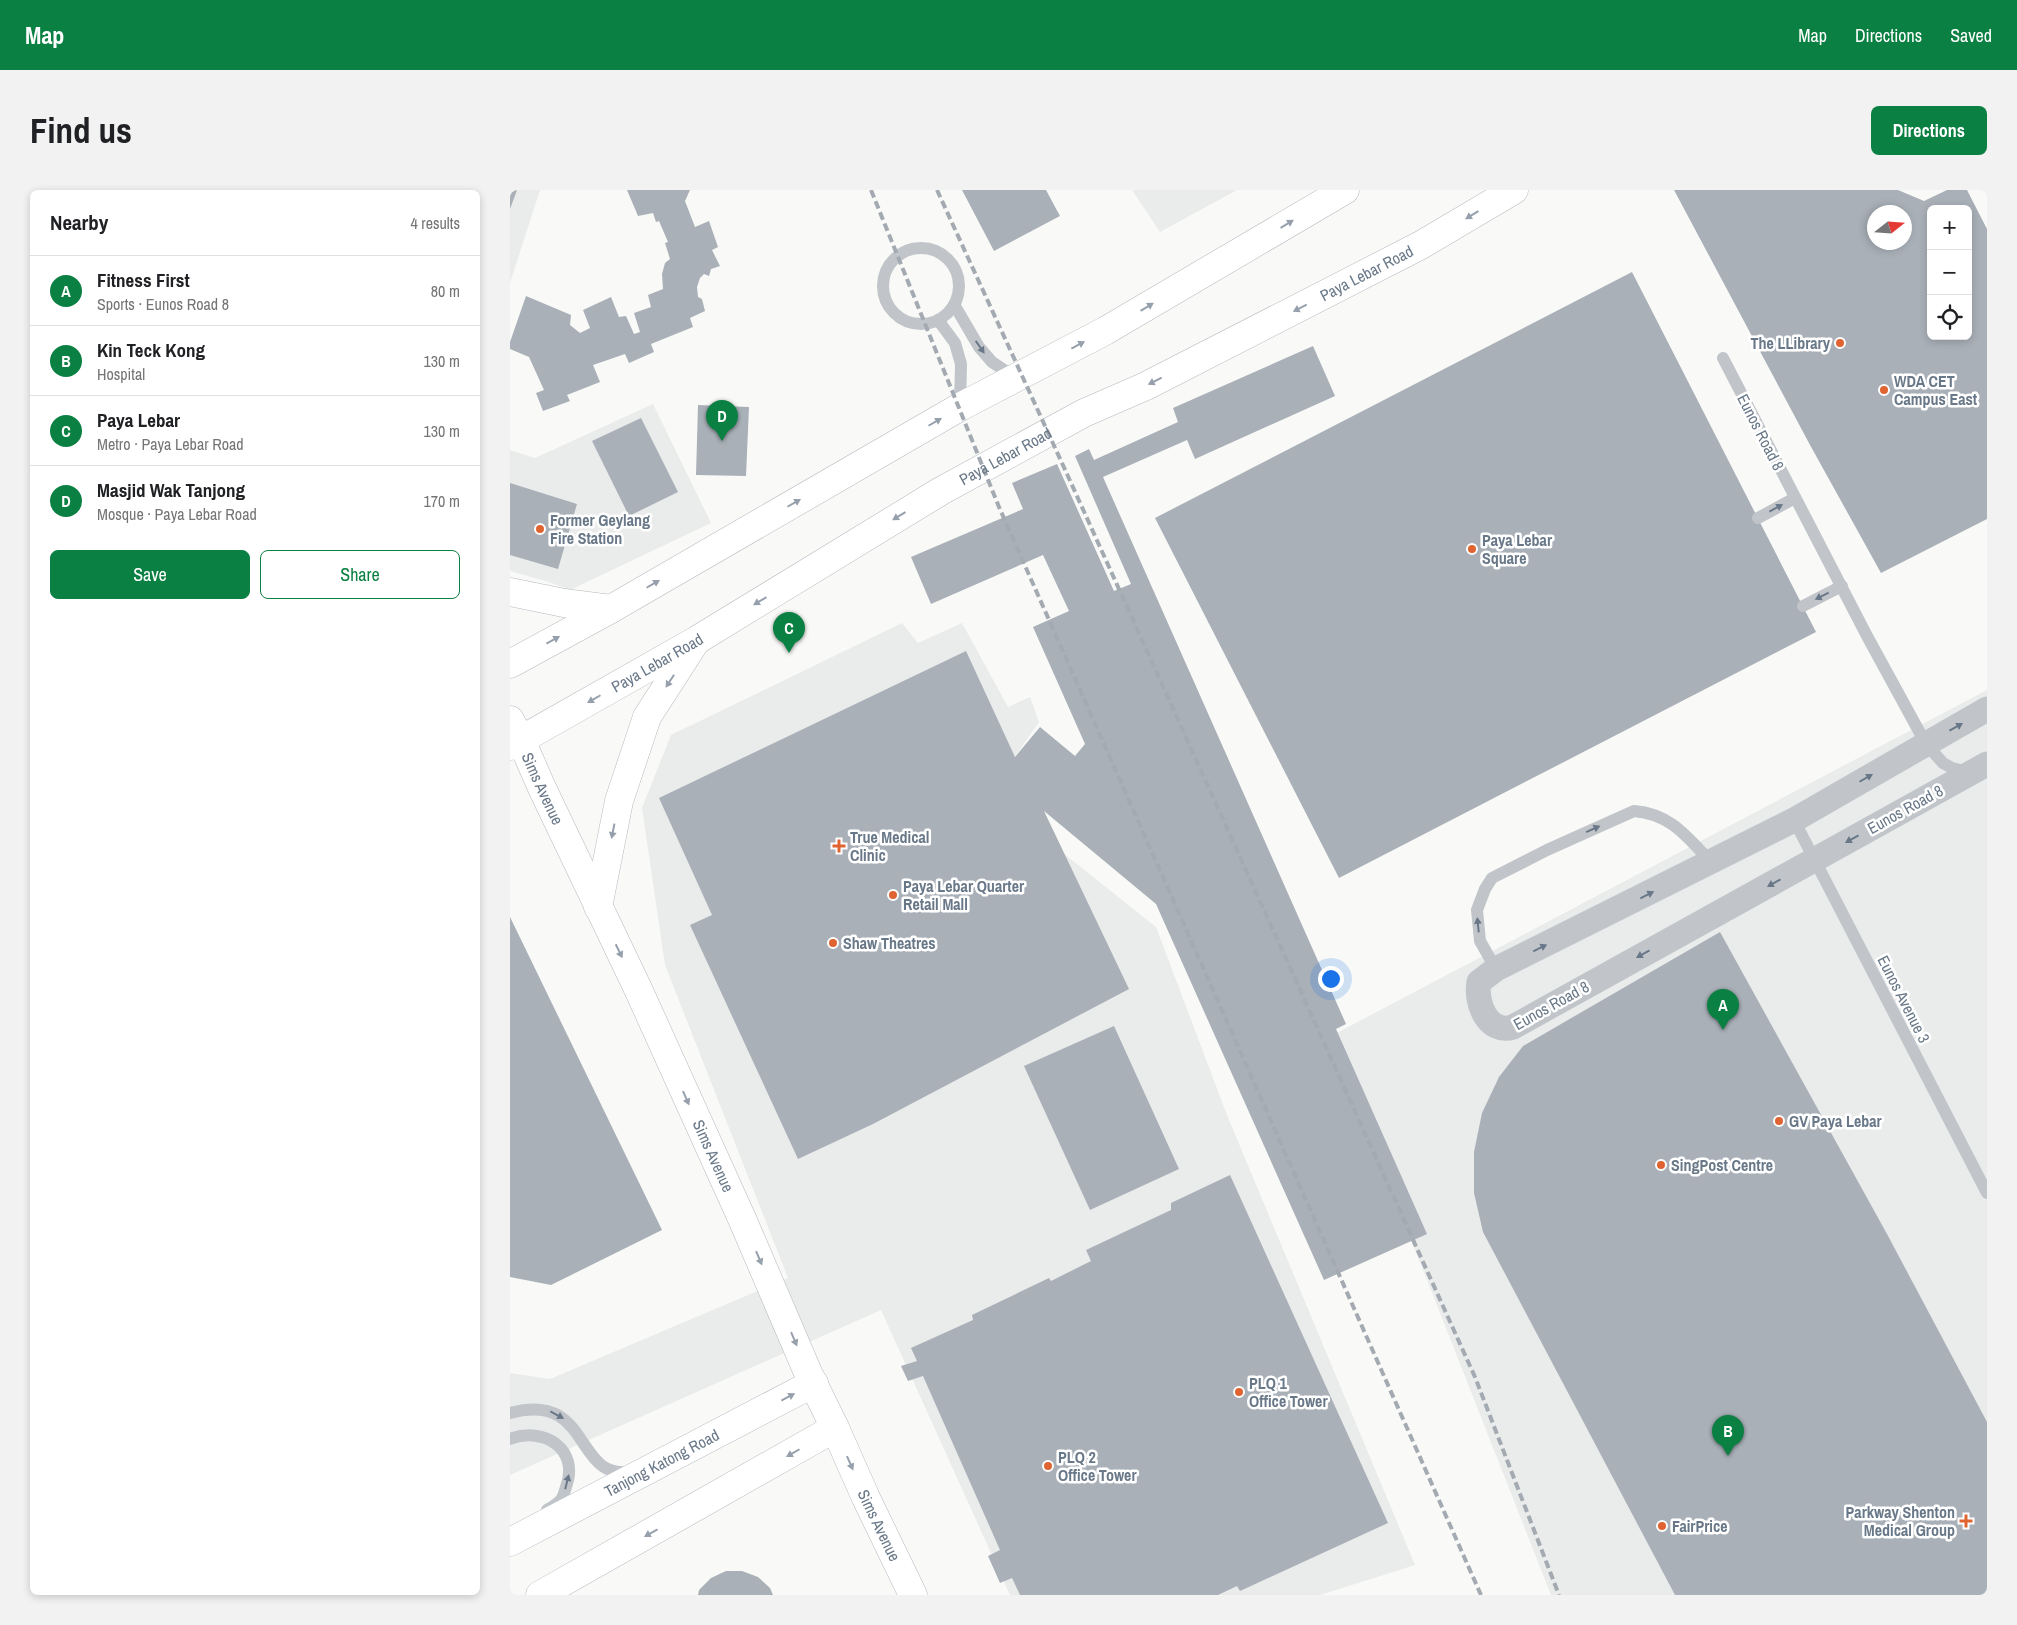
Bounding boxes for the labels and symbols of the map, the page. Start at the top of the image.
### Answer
north arrow [1867,205,1912,250]
one-way arrow [1465,210,1478,219]
one-way arrow [1280,220,1293,229]
street label: Paya Lebar Road [1316,240,1417,306]
one-way arrow [1140,302,1153,311]
one-way arrow [1292,304,1307,312]
place label: The LLibrary [1751,332,1831,354]
marker: The LLibrary [1834,337,1846,349]
one-way arrow [975,340,985,354]
one-way arrow [1071,341,1085,350]
place label: WDA CET Campus East [1894,370,1978,410]
one-way arrow [1148,378,1162,386]
marker: WDA CET Campus East [1878,384,1890,396]
street label: Eunos Road 8 [1732,390,1790,474]
pin: D [706,400,738,441]
one-way arrow [927,418,942,426]
street label: Paya Lebar Road [955,422,1055,490]
one-way arrow [787,499,801,507]
one-way arrow [1769,504,1784,512]
place label: Former Geylang Fire Station [550,509,650,549]
one-way arrow [892,512,905,521]
marker: Former Geylang Fire Station [534,523,546,535]
place label: Paya Lebar Square [1482,529,1553,569]
marker: Paya Lebar Square [1466,543,1478,555]
one-way arrow [647,580,660,589]
one-way arrow [1815,592,1829,600]
one-way arrow [754,596,767,606]
pin: C [773,612,805,653]
street label: Paya Lebar Road [607,628,707,697]
one-way arrow [546,636,560,644]
one-way arrow [666,674,675,687]
one-way arrow [587,694,600,703]
one-way arrow [1950,722,1963,731]
street label: Sims Avenue [517,749,569,828]
one-way arrow [1860,774,1873,783]
street label: Eunos Road 8 [1863,779,1947,839]
one-way arrow [608,823,616,839]
one-way arrow [1586,825,1600,833]
place label: True Medical Clinic [850,826,930,866]
one-way arrow [1845,835,1860,843]
marker: True Medical Clinic [832,839,846,853]
place label: Paya Lebar Quarter Retail Mall [903,875,1025,915]
one-way arrow [1767,878,1780,887]
marker: Paya Lebar Quarter Retail Mall [887,889,899,901]
one-way arrow [1640,891,1654,899]
one-way arrow [1474,917,1482,933]
place label: Shaw Theatres [843,932,936,954]
marker: Shaw Theatres [827,937,839,949]
one-way arrow [614,943,623,958]
one-way arrow [1533,944,1547,952]
one-way arrow [1636,950,1651,958]
street label: Eunos Avenue 3 [1873,952,1935,1046]
your location [1318,966,1344,992]
street label: Eunos Road 8 [1509,975,1593,1035]
pin: A [1707,989,1739,1030]
one-way arrow [683,1091,691,1105]
place label: GV Paya Lebar [1789,1110,1883,1132]
marker: GV Paya Lebar [1773,1115,1785,1127]
street label: Sims Avenue [688,1116,739,1195]
place label: SingPost Centre [1671,1154,1773,1176]
marker: SingPost Centre [1655,1159,1667,1171]
one-way arrow [755,1251,763,1266]
one-way arrow [790,1332,798,1346]
place label: PLQ 1 Office Tower [1249,1372,1328,1412]
marker: PLQ 1 Office Tower [1233,1386,1245,1398]
one-way arrow [780,1393,795,1401]
one-way arrow [549,1411,564,1419]
pin: B [1712,1415,1744,1456]
street label: Tanjong Katong Road [600,1424,723,1502]
place label: PLQ 2 Office Tower [1058,1446,1137,1486]
one-way arrow [786,1448,799,1457]
one-way arrow [847,1456,855,1470]
marker: PLQ 2 Office Tower [1042,1460,1054,1472]
one-way arrow [563,1475,571,1490]
street label: Sims Avenue [853,1486,906,1565]
place label: Parkway Shenton Medical Group [1846,1501,1955,1541]
marker: Parkway Shenton Medical Group [1959,1514,1973,1528]
place label: FairPrice [1672,1515,1728,1537]
marker: FairPrice [1656,1520,1668,1532]
one-way arrow [645,1528,658,1537]

